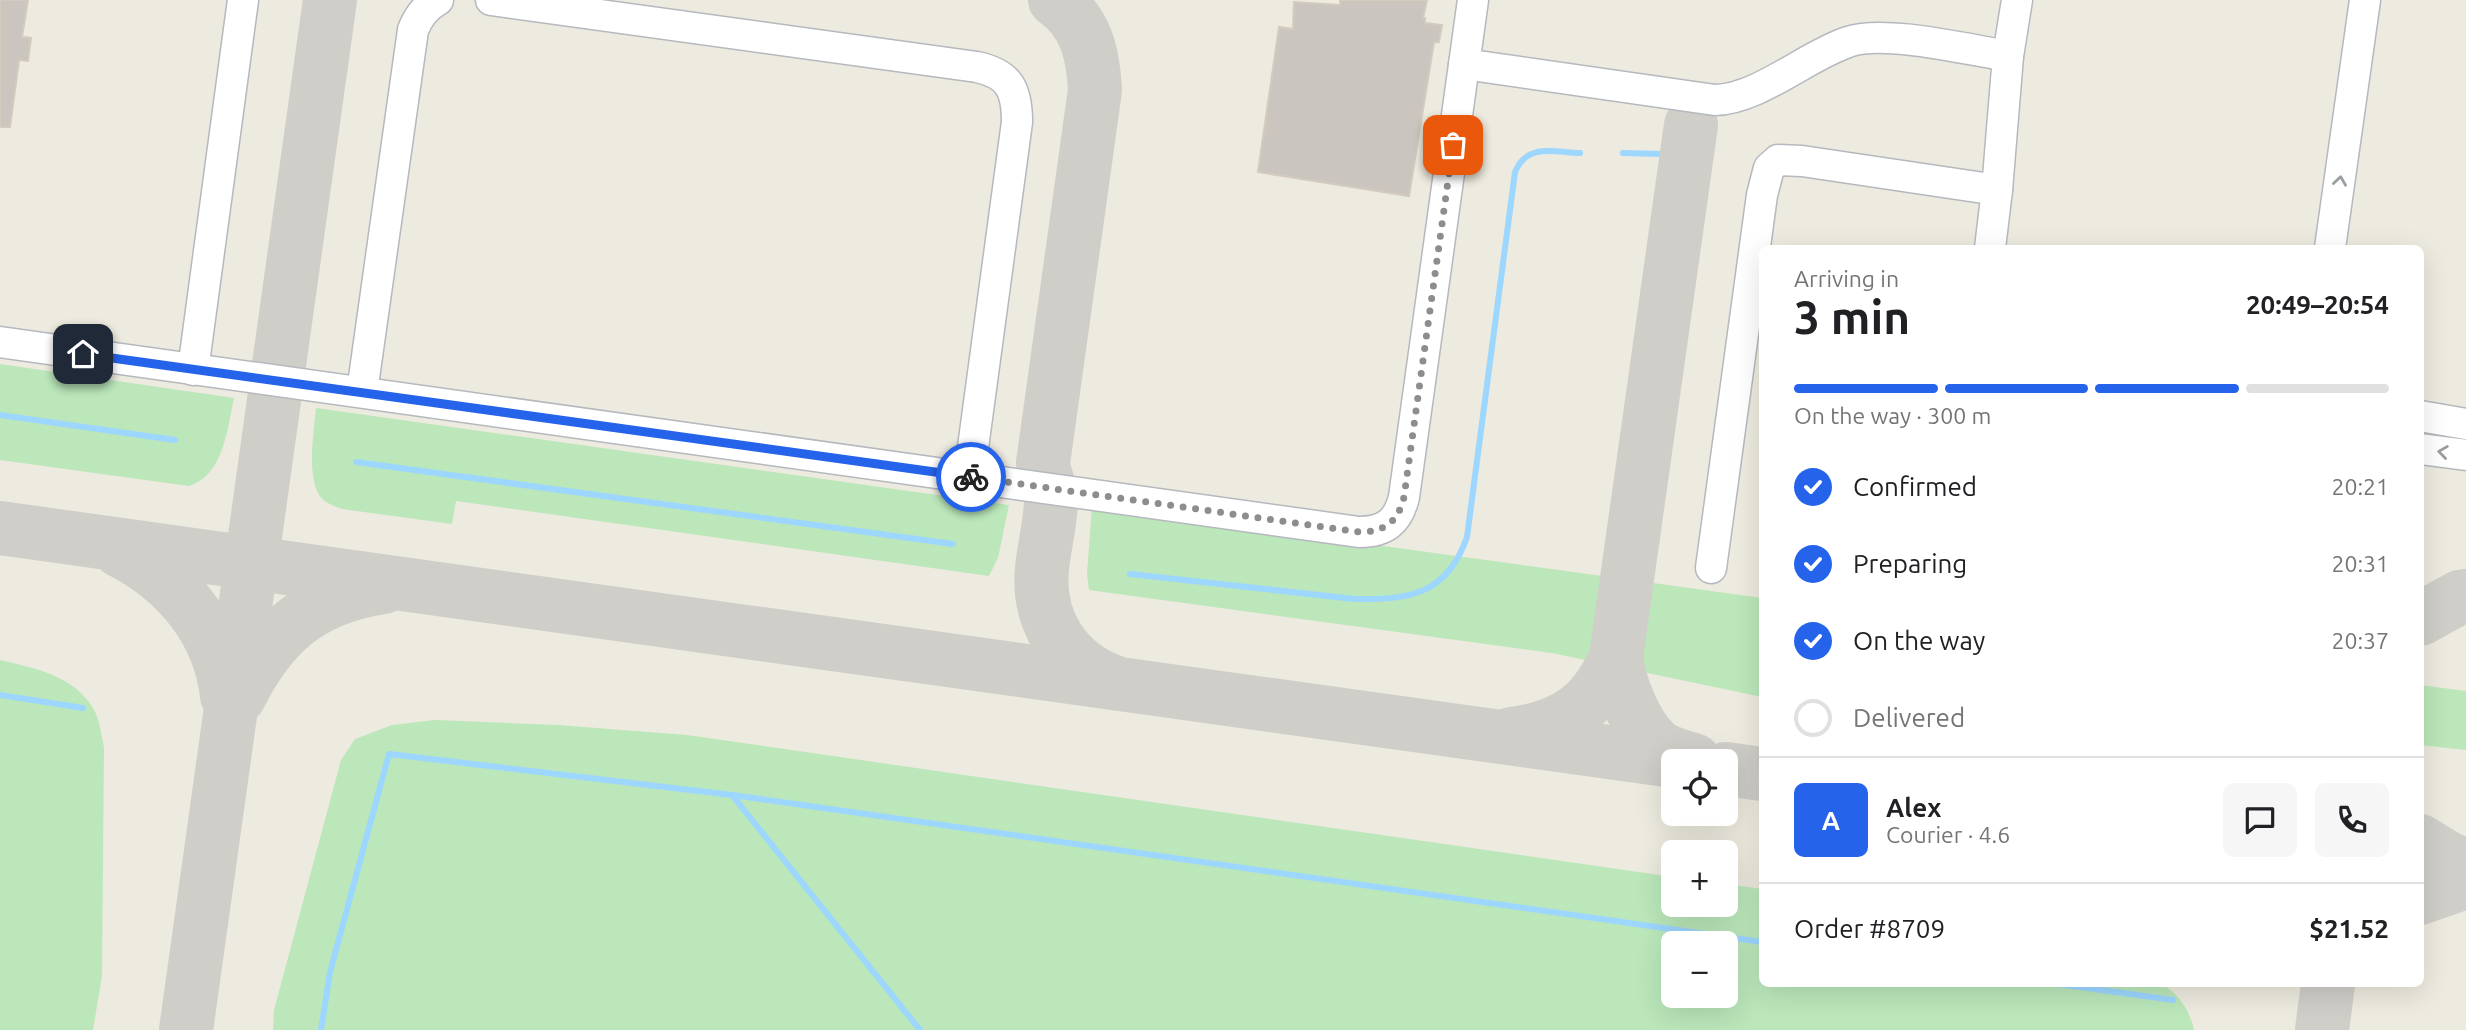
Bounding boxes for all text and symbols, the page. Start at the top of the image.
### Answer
pin [1423,115,1483,175]
icon: bag [1434,126,1472,164]
one-way arrow [2332,175,2347,187]
text: Arriving in [1794,266,1899,291]
text: 20:49–20:54 [2246,290,2389,319]
text: 3 min [1794,291,1910,343]
pin [53,324,113,384]
icon: home [64,335,102,373]
text: On the way · 300 m [1794,403,1991,428]
courier [936,442,1006,512]
one-way arrow [2437,444,2449,459]
icon: bike [952,458,990,496]
icon: check [1794,468,1832,506]
text: Confirmed [1853,472,1977,501]
text: 20:21 [2331,474,2389,499]
icon: check [1794,545,1832,583]
text: Preparing [1853,549,1967,578]
text: 20:31 [2331,551,2389,576]
icon: check [1794,622,1832,660]
text: On the way [1853,626,1985,655]
text: 20:37 [2331,628,2389,653]
text: Delivered [1853,703,1965,732]
map controls [1661,749,1738,1008]
button: locate [1661,749,1738,826]
button: chat [2223,783,2297,857]
button: phone [2315,783,2389,857]
text: Alex [1886,793,1941,822]
text: A [1822,806,1840,835]
text: Courier · 4.6 [1886,822,2010,847]
button: + [1661,840,1738,917]
text: Order #8709 [1794,914,1945,943]
text: $21.52 [2309,914,2389,943]
button: − [1661,931,1738,1008]

